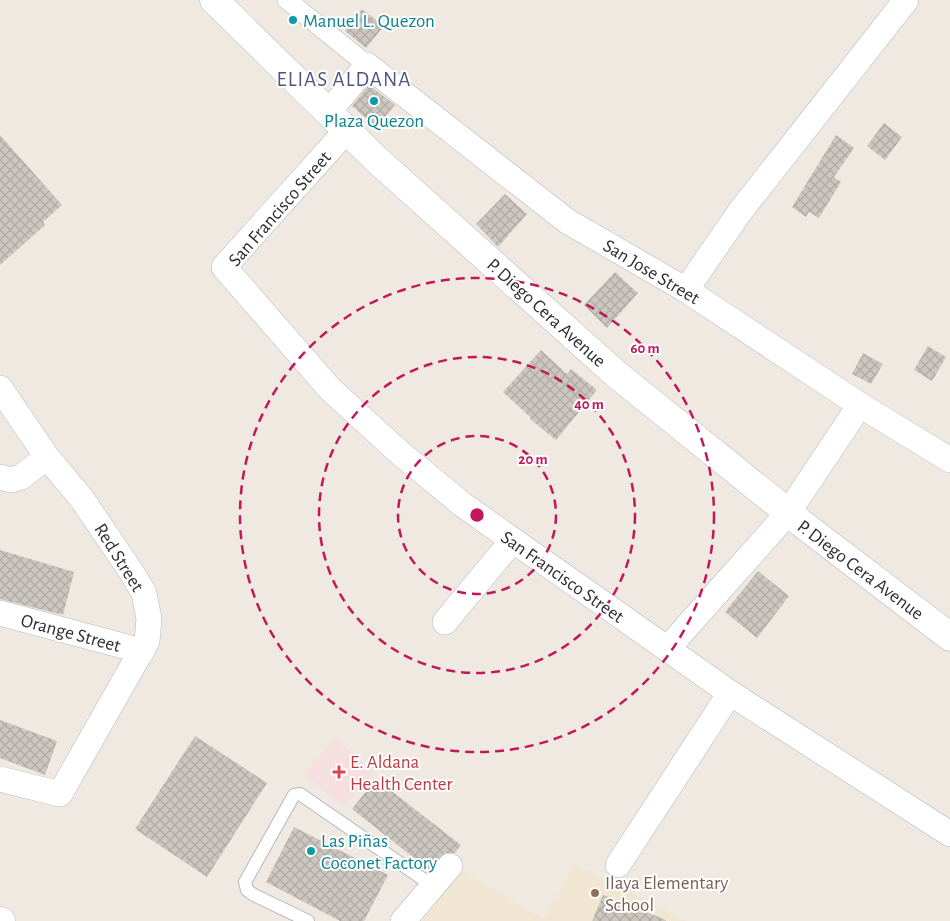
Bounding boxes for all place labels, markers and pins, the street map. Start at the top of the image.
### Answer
place label: Manuel L. Quezon [303,12,435,31]
marker: Manuel L. Quezon [287,14,299,26]
marker: Plaza Quezon [368,95,380,107]
place label: Plaza Quezon [324,112,424,131]
centre of rings [468,506,486,524]
place label: E. Aldana Health Center [350,753,453,794]
marker: E. Aldana Health Center [332,765,346,779]
place label: Las Piñas Coconet Factory [321,832,437,873]
marker: Las Piñas Coconet Factory [305,845,317,857]
place label: Ilaya Elementary School [605,874,728,915]
marker: Ilaya Elementary School [589,887,601,899]

